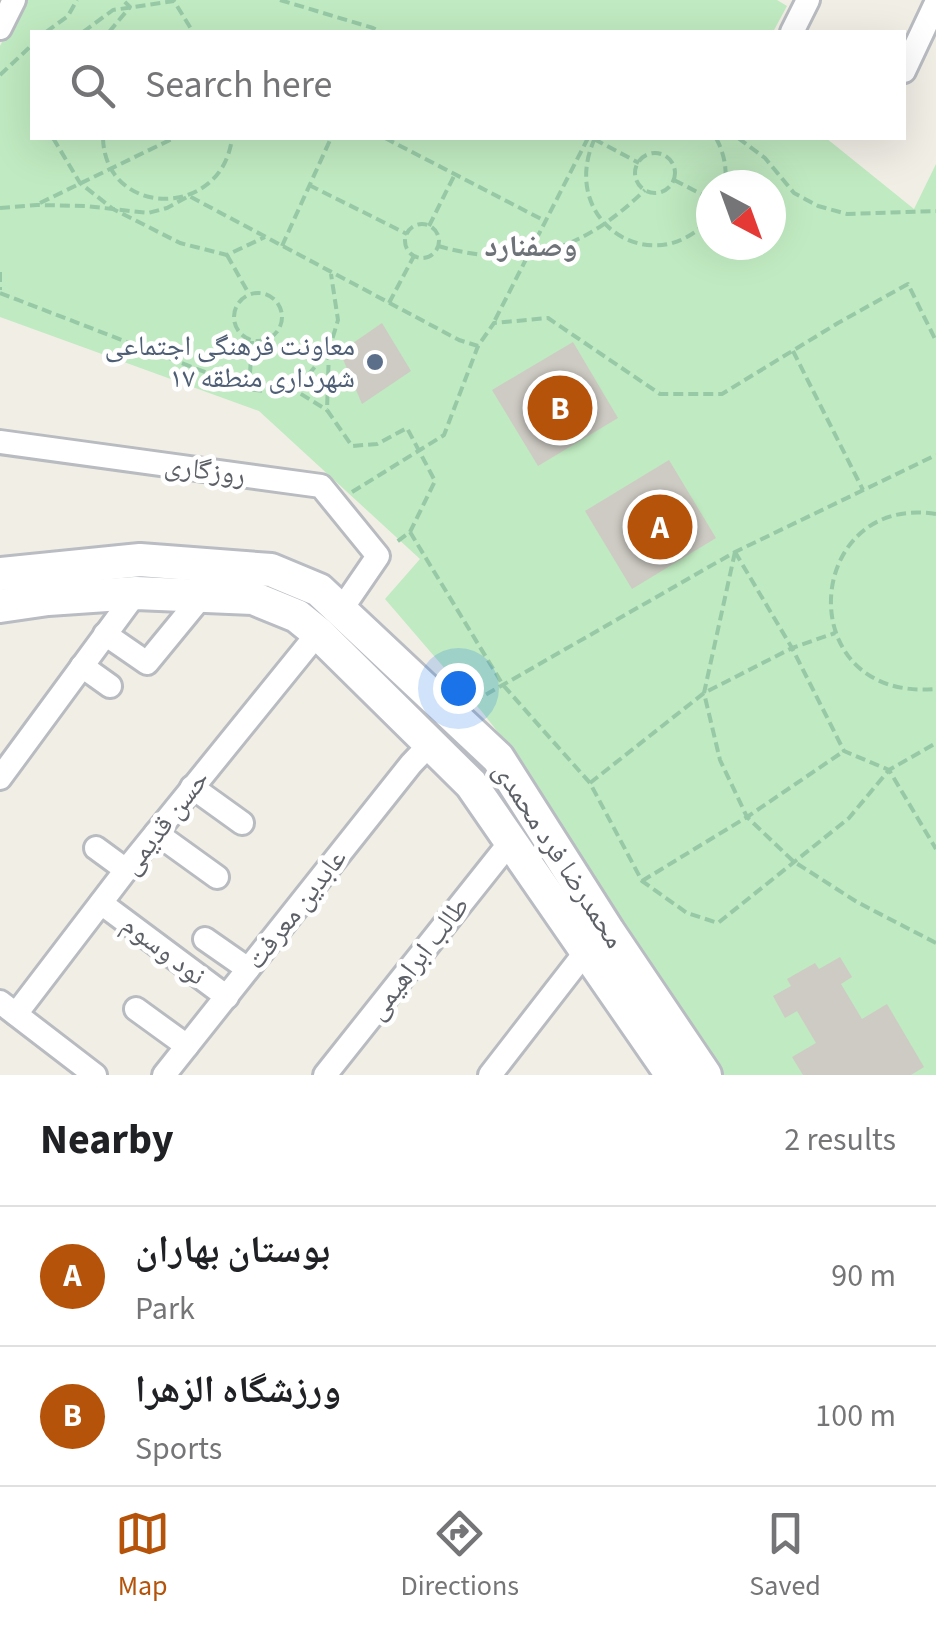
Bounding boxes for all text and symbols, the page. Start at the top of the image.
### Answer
search box [30,30,906,140]
icon: search [65,58,120,113]
text: Search here [145,58,332,112]
north arrow [696,170,786,260]
district label: وصفنارد [485,225,577,268]
place label: معاونت فرهنگی اجتماعی شهرداری منطقه ۱۷ [105,326,355,398]
marker: معاونت فرهنگی اجتماعی شهرداری منطقه ۱۷ [364,351,386,373]
pin: B [528,370,592,446]
street label: روزگاری [162,445,248,495]
pin: A [628,490,692,564]
your location [433,663,484,714]
street label: محمدرضا فرد محمدی [484,754,634,956]
street label: حسن قدیمی [111,761,219,883]
street label: عابدین معرفت [236,840,356,978]
street label: طالب ابراهیمی [357,888,479,1028]
street label: نود وسوم [113,905,215,995]
text: Nearby [40,1110,174,1170]
text: 2 results [784,1117,896,1163]
text: بوستان بهاران [135,1223,330,1277]
text: A [63,1253,82,1299]
text: 90 m [831,1253,896,1299]
text: Park [135,1286,195,1332]
text: ورزشگاه الزهرا [135,1363,341,1417]
text: B [63,1393,82,1439]
text: 100 m [815,1393,896,1439]
text: Sports [135,1426,222,1472]
tab: Map [115,1506,170,1606]
tab: Directions [401,1506,519,1606]
tab: Saved [749,1506,821,1606]

